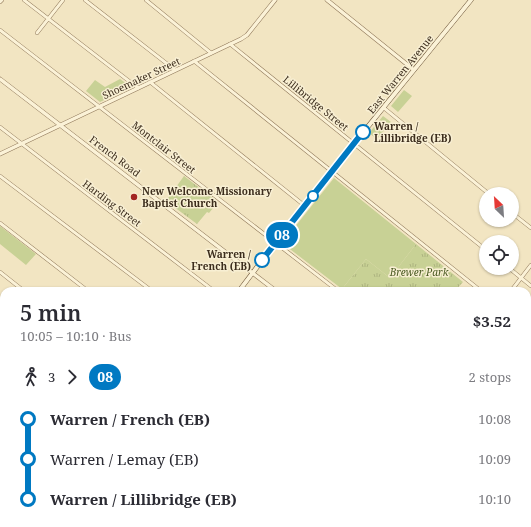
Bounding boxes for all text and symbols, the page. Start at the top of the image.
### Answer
street label: East Warren Avenue [364,32,436,116]
street label: Shoemaker Street [100,54,183,102]
street label: Lillibridge Street [280,72,352,134]
street label: Montclair Street [129,118,199,177]
place label: Warren / Lillibridge (EB) [374,119,452,145]
marker: Warren / Lillibridge (EB) [355,124,371,140]
street label: French Road [87,132,143,180]
street label: Harding Street [80,176,145,230]
place label: New Welcome Missionary Baptist Church [142,184,272,210]
north arrow [479,187,519,227]
map controls [479,187,519,275]
unlabelled marker [307,190,319,202]
marker: New Welcome Missionary Baptist Church [129,192,139,202]
line badge: 08 [264,222,300,248]
text: 08 [274,225,290,244]
button: locate [479,235,519,275]
place label: Warren / French (EB) [191,247,251,273]
marker: Warren / French (EB) [254,252,270,268]
park label: Brewer Park [389,265,449,279]
text: 5 min [20,297,81,327]
text: $3.52 [473,311,511,331]
text: 10:05 – 10:10 · Bus [20,327,131,345]
icon: walk [20,366,42,388]
icon: forward [61,366,83,388]
text: 08 [97,367,113,386]
text: 3 [48,368,55,386]
text: 2 stops [469,368,511,386]
text: Warren / French (EB) [50,409,210,429]
text: 10:08 [478,410,511,428]
text: Warren / Lemay (EB) [50,449,199,469]
text: 10:09 [478,450,511,468]
text: Warren / Lillibridge (EB) [50,489,237,509]
text: 10:10 [478,490,511,508]

